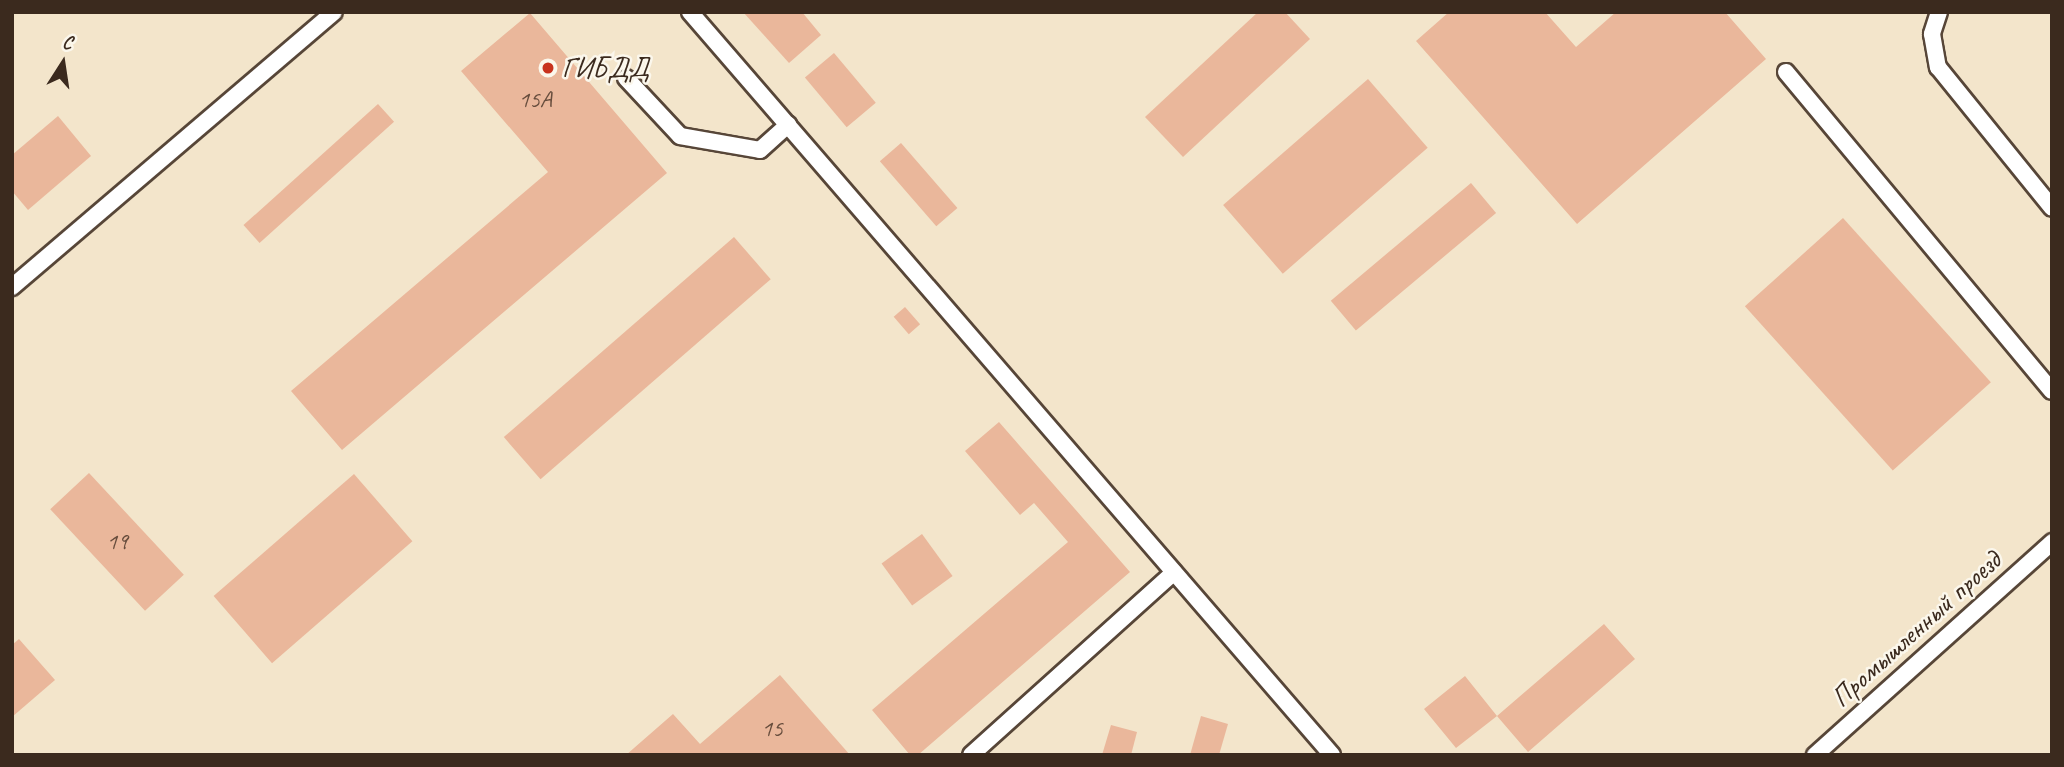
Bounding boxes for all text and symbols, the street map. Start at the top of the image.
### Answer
north arrow [28,28,98,98]
text: С [60,30,74,55]
place label: ГИБДД [562,51,648,85]
marker: ГИБДД [540,60,556,76]
house number: 15А [518,86,552,114]
house number: 19 [106,528,128,556]
street label: Промышленный проезд [1824,544,2008,714]
house number: 15 [761,715,783,743]

